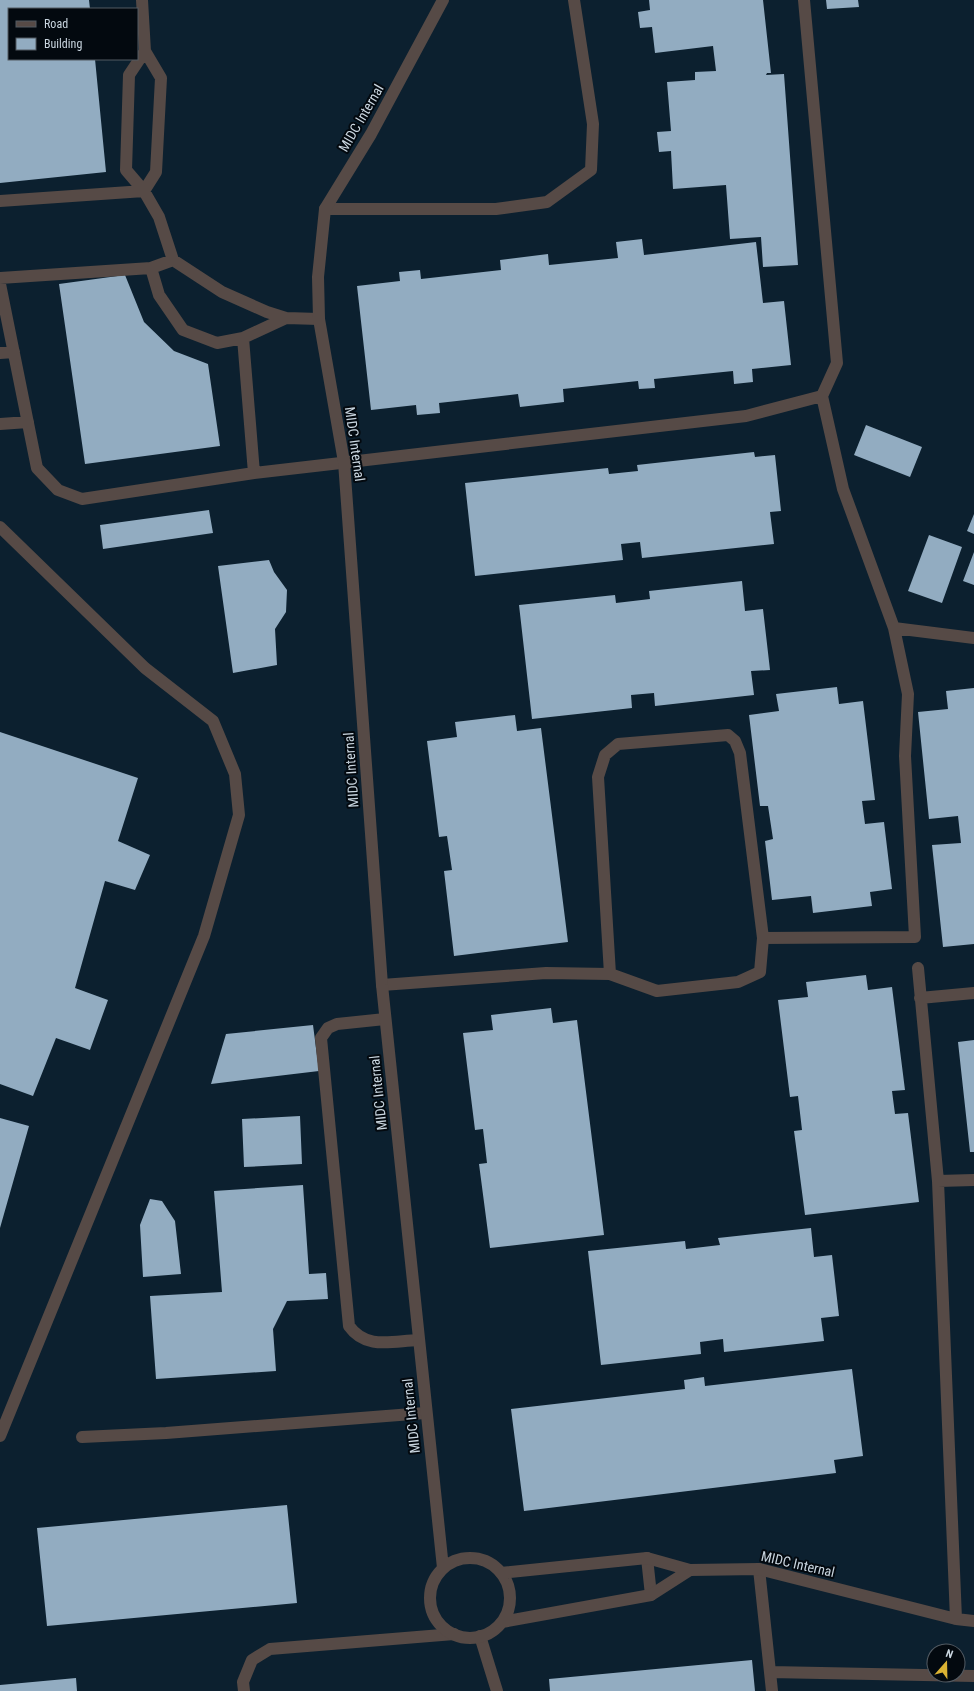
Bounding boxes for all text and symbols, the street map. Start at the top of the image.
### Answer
legend [8,8,138,60]
text: Road [44,17,68,31]
text: Building [44,37,82,51]
street label: MIDC Internal [335,81,387,155]
street label: MIDC Internal [342,406,368,482]
street label: MIDC Internal [340,732,362,808]
street label: MIDC Internal [366,1055,390,1131]
street label: MIDC Internal [399,1378,423,1454]
street label: MIDC Internal [760,1548,836,1580]
north arrow [926,1643,966,1683]
text: N [944,1647,955,1661]

